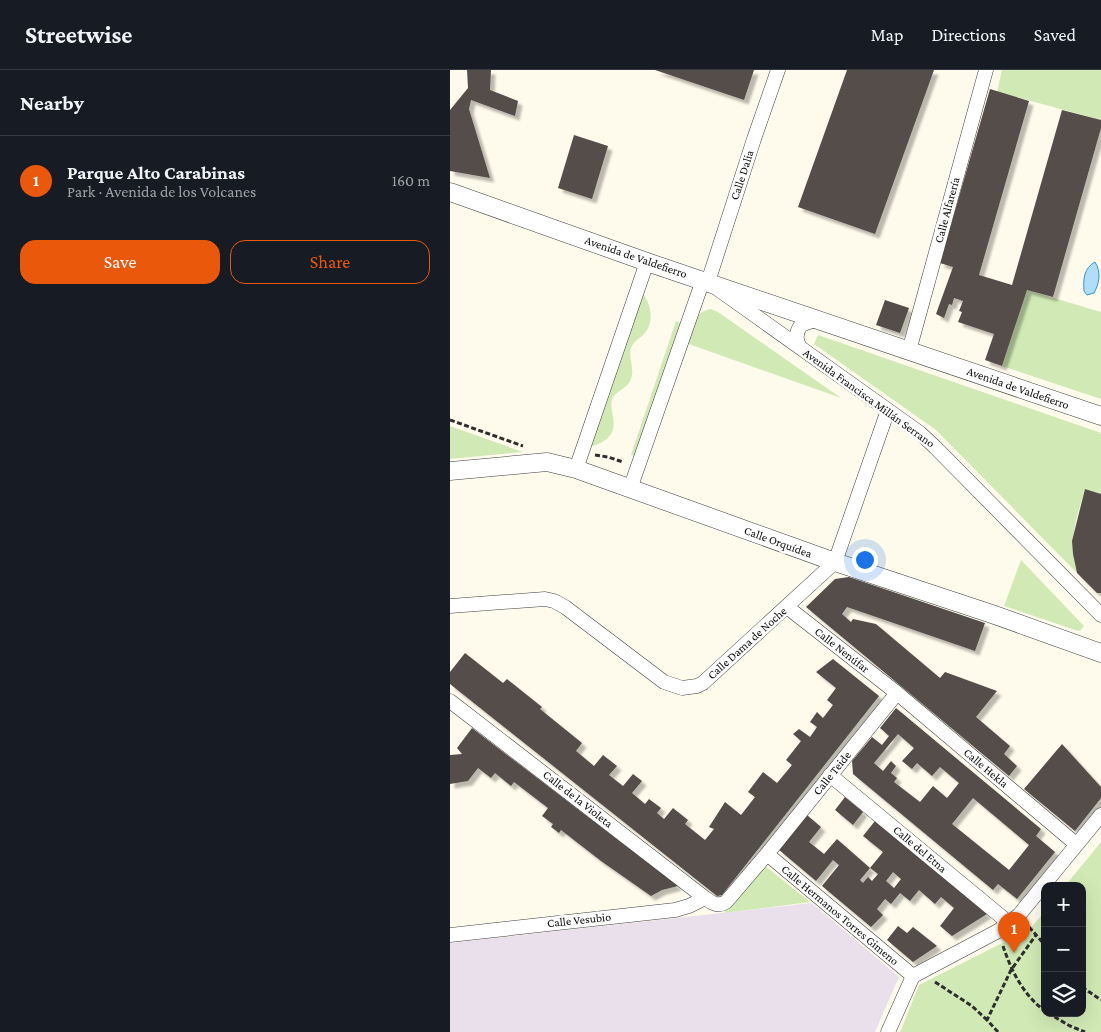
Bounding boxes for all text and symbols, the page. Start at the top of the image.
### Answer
text: Streetwise [25,21,132,48]
text: Map [871,25,903,45]
text: Directions [931,25,1006,45]
text: Saved [1034,25,1076,45]
text: Nearby [20,91,84,115]
street label: Calle Dalia [727,148,757,202]
text: Parque Alto Carabinas [67,162,245,183]
text: 1 [33,172,39,189]
text: 160 m [392,172,430,189]
street label: Calle Alfarería [931,175,963,245]
text: Park · Avenida de los Volcanes [67,183,256,200]
street label: Avenida de Valdefierro [583,233,689,281]
button: Save [20,240,220,284]
button: Share [230,240,430,284]
street label: Avenida Francisca Millán Serrano [800,346,938,450]
street label: Avenida de Valdefierro [965,364,1071,412]
street label: Calle Orquídea [742,523,814,561]
your location [852,547,878,573]
street label: Calle Dama de Noche [705,604,789,682]
street label: Calle Nenúfar [812,624,873,676]
street label: Calle Hekla [961,745,1012,791]
street label: Calle Teide [810,748,854,798]
street label: Calle de la Violeta [540,767,616,831]
street label: Calle del Etna [890,822,950,876]
street label: Calle Hermanos Torres Gimeno [778,862,902,968]
map controls [1041,882,1086,1017]
button: + [1041,882,1086,927]
street label: Calle Vesubio [546,910,612,930]
pin: 1 [998,912,1030,953]
button: − [1041,927,1086,972]
button: layers [1041,972,1086,1017]

